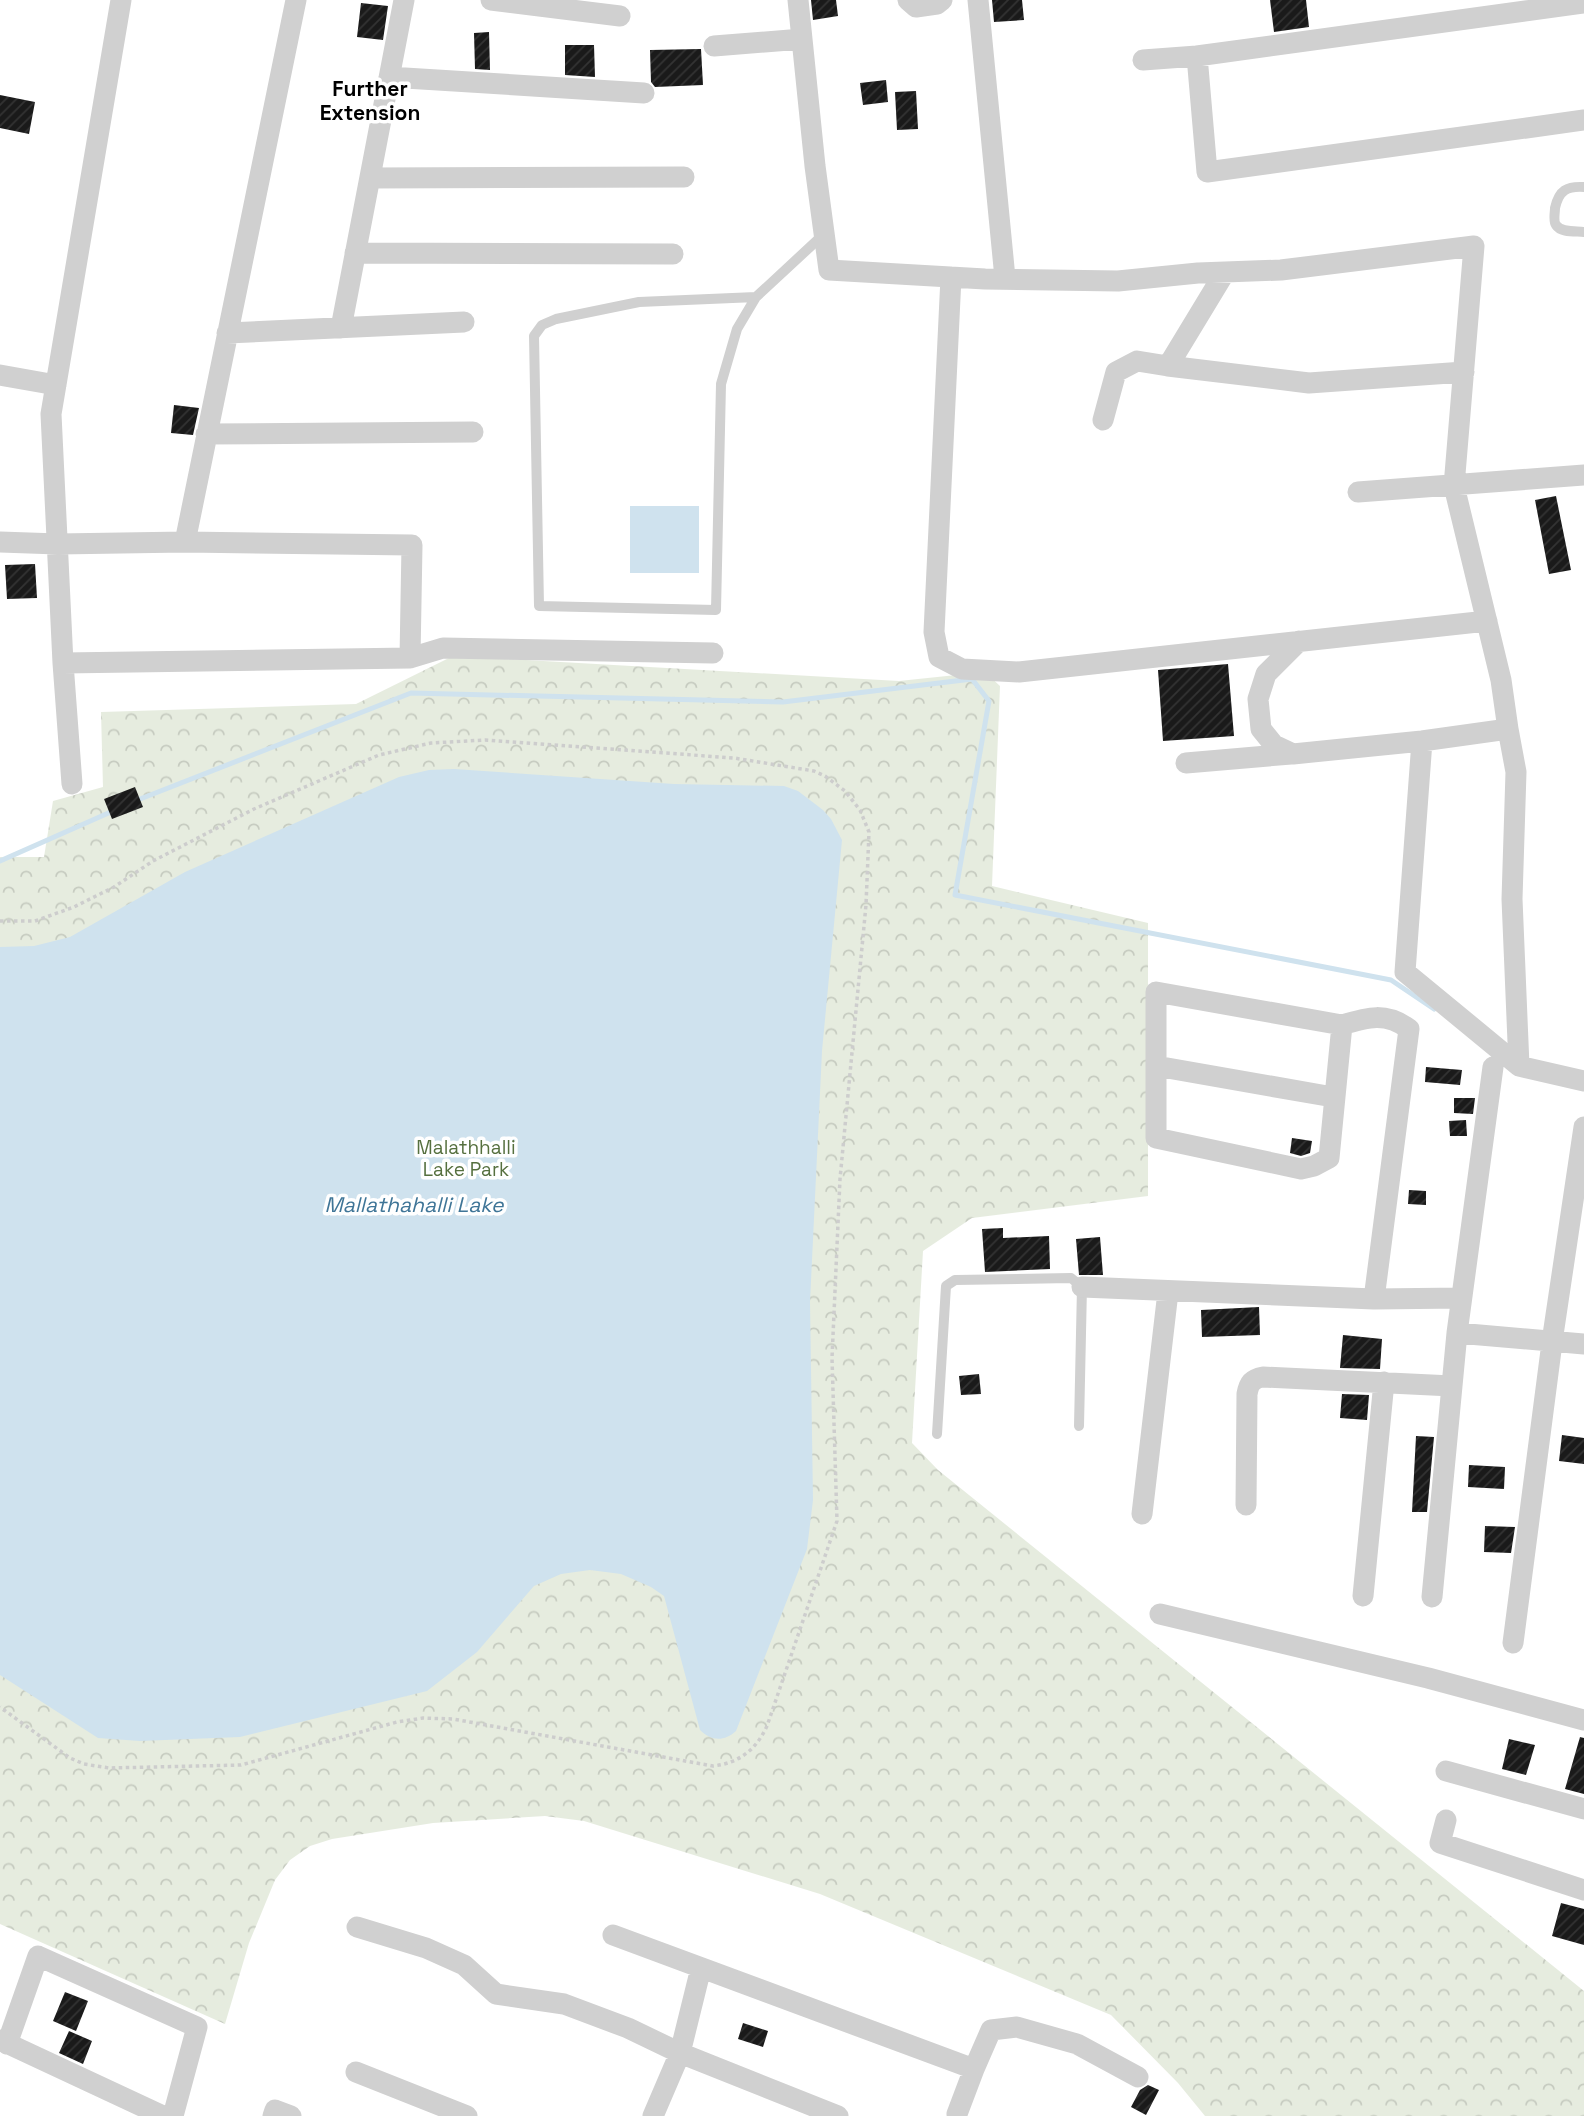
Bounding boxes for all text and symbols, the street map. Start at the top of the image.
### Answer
district label: Further Extension [320,75,420,126]
park label: Malathhalli Lake Park [416,1135,516,1182]
water label: Mallathahalli Lake [324,1191,505,1218]

